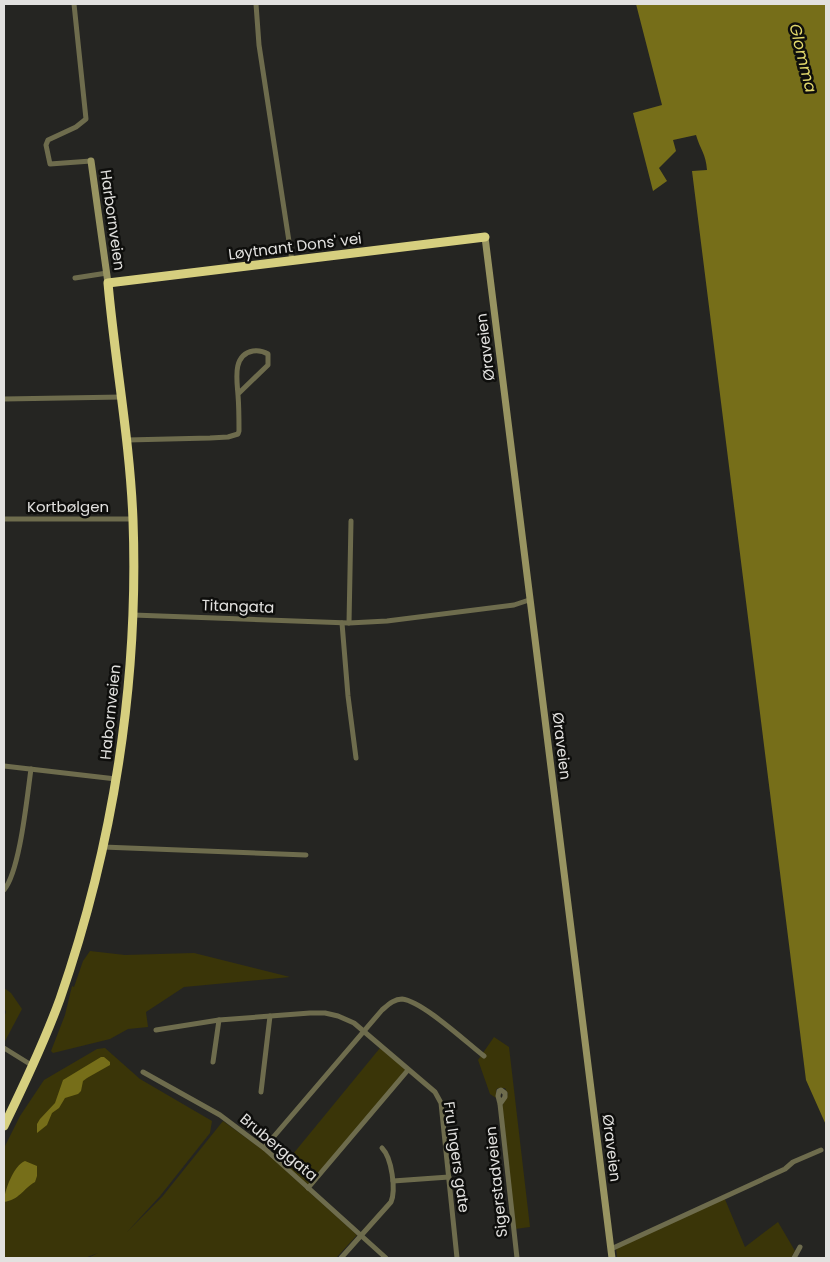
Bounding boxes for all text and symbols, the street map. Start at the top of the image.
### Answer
water label: Glomma [783,21,823,95]
street label: Harbornveien [96,168,130,272]
street label: Løytnant Dons' vei [227,227,363,265]
street label: Øraveien [470,312,500,382]
street label: Kortbølgen [27,496,109,517]
street label: Titangata [201,594,275,618]
street label: Habornveien [95,663,125,761]
street label: Øraveien [547,711,577,781]
street label: Fru Ingers gate [439,1100,475,1214]
street label: Bruberggata [236,1108,322,1186]
street label: Øraveien [597,1113,627,1183]
street label: Sigerstadveien [480,1126,512,1238]

